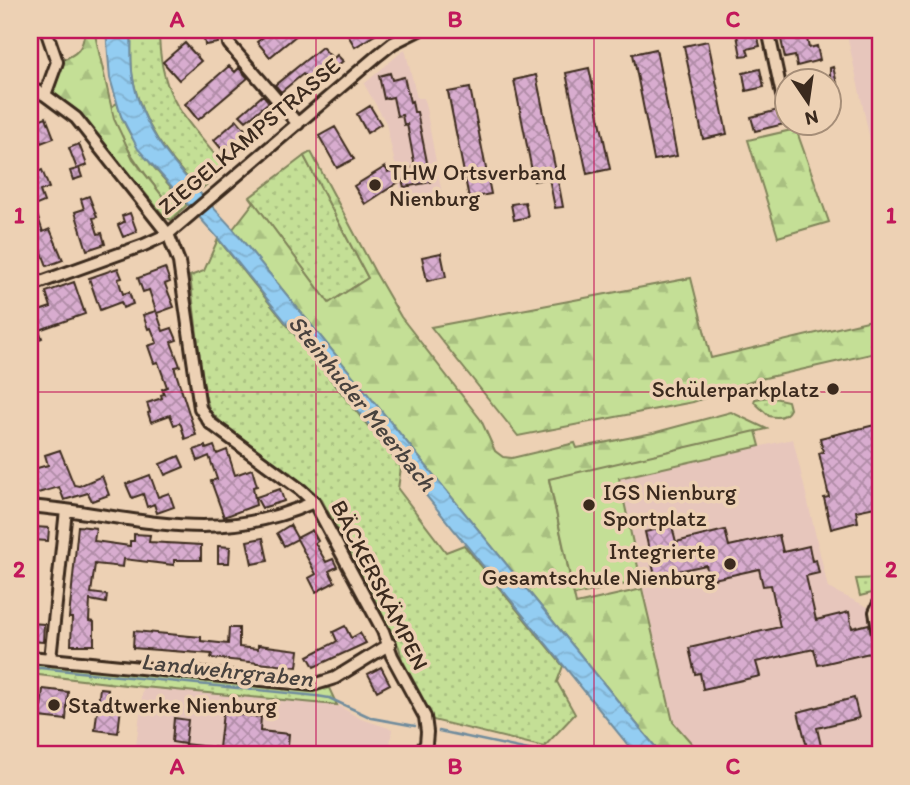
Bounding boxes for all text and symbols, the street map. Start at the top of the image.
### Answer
text: A [169,5,185,33]
text: B [448,5,463,33]
text: C [726,5,741,33]
street label: ZIEGELKAMPSTRASSE [152,51,346,220]
north arrow [774,66,844,136]
text: N [803,105,821,131]
place label: THW Ortsverband Nienburg [389,158,566,212]
marker: THW Ortsverband Nienburg [367,177,383,193]
text: 1 [14,201,25,229]
text: 1 [886,201,897,229]
water label: Steinhuder Meerbach [282,309,442,497]
place label: Schülerparkplatz [652,375,820,403]
marker: Schülerparkplatz [825,381,841,397]
place label: IGS Nienburg Sportplatz [603,478,737,532]
street label: BÄCKERSKÄMPEN [325,495,435,675]
marker: IGS Nienburg Sportplatz [581,497,597,513]
place label: Integrierte Gesamtschule Nienburg [482,537,716,591]
text: 2 [13,555,26,583]
text: 2 [885,555,898,583]
marker: Integrierte Gesamtschule Nienburg [722,556,738,572]
water label: Landwehrgraben [140,646,315,693]
place label: Stadtwerke Nienburg [68,691,277,719]
marker: Stadtwerke Nienburg [46,697,62,713]
text: A [169,752,185,780]
text: B [448,752,463,780]
text: C [726,752,741,780]

